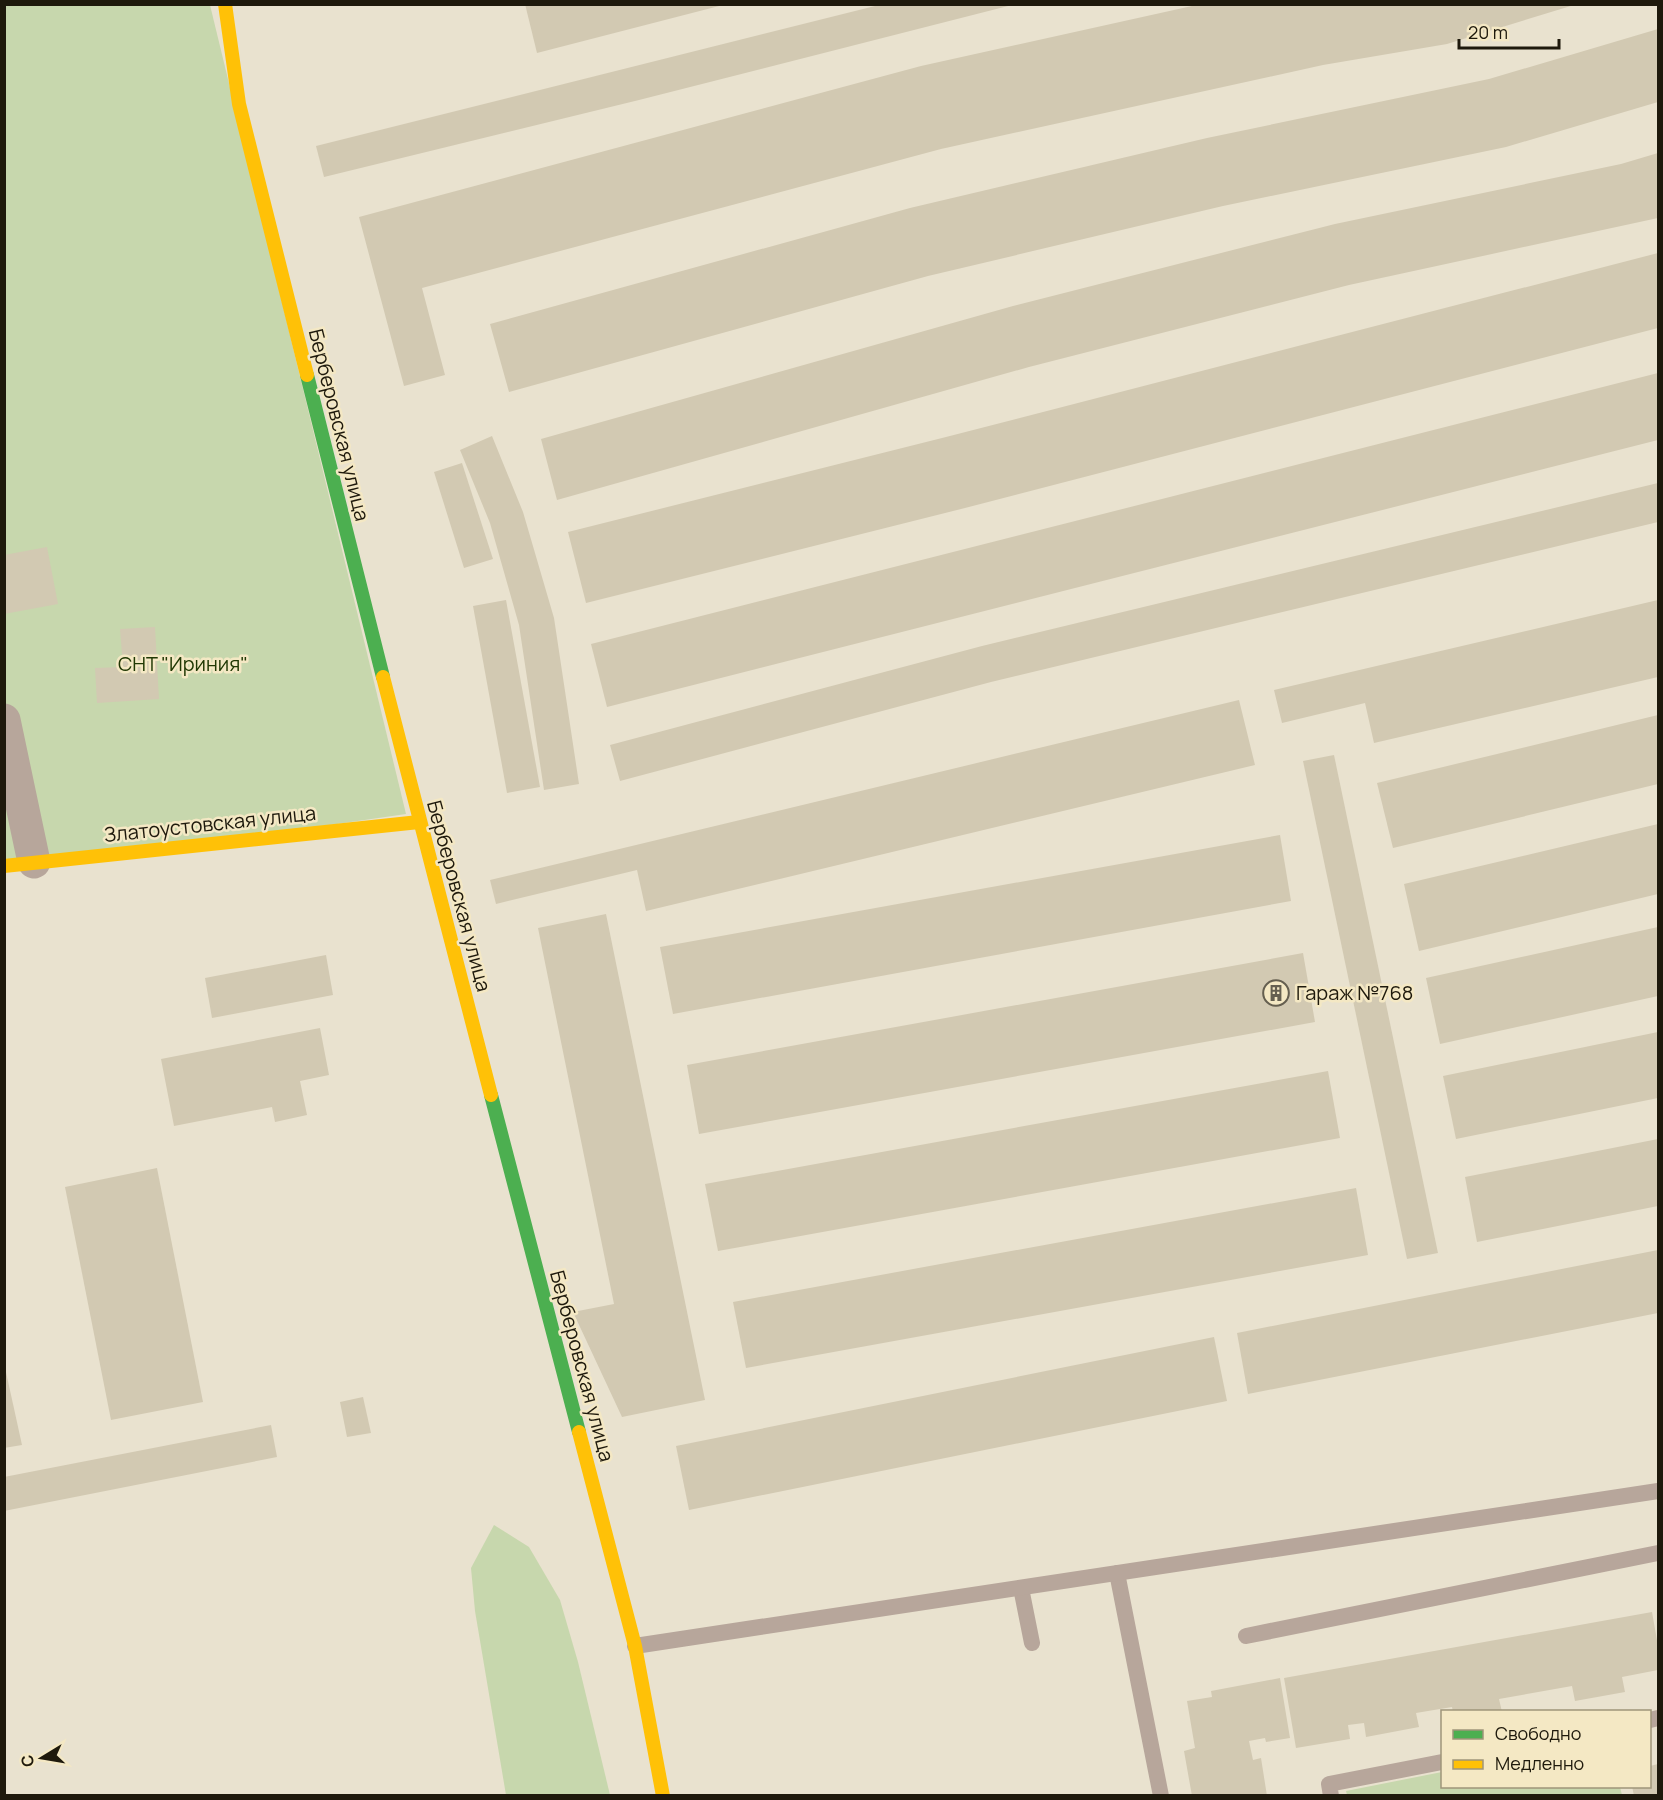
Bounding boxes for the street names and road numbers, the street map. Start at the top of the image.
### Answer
street label: Берберовская улица [303,326,376,524]
street label: Берберовская улица [421,797,498,995]
street label: Златоустовская улица [103,799,317,848]
street label: Берберовская улица [544,1267,621,1465]

